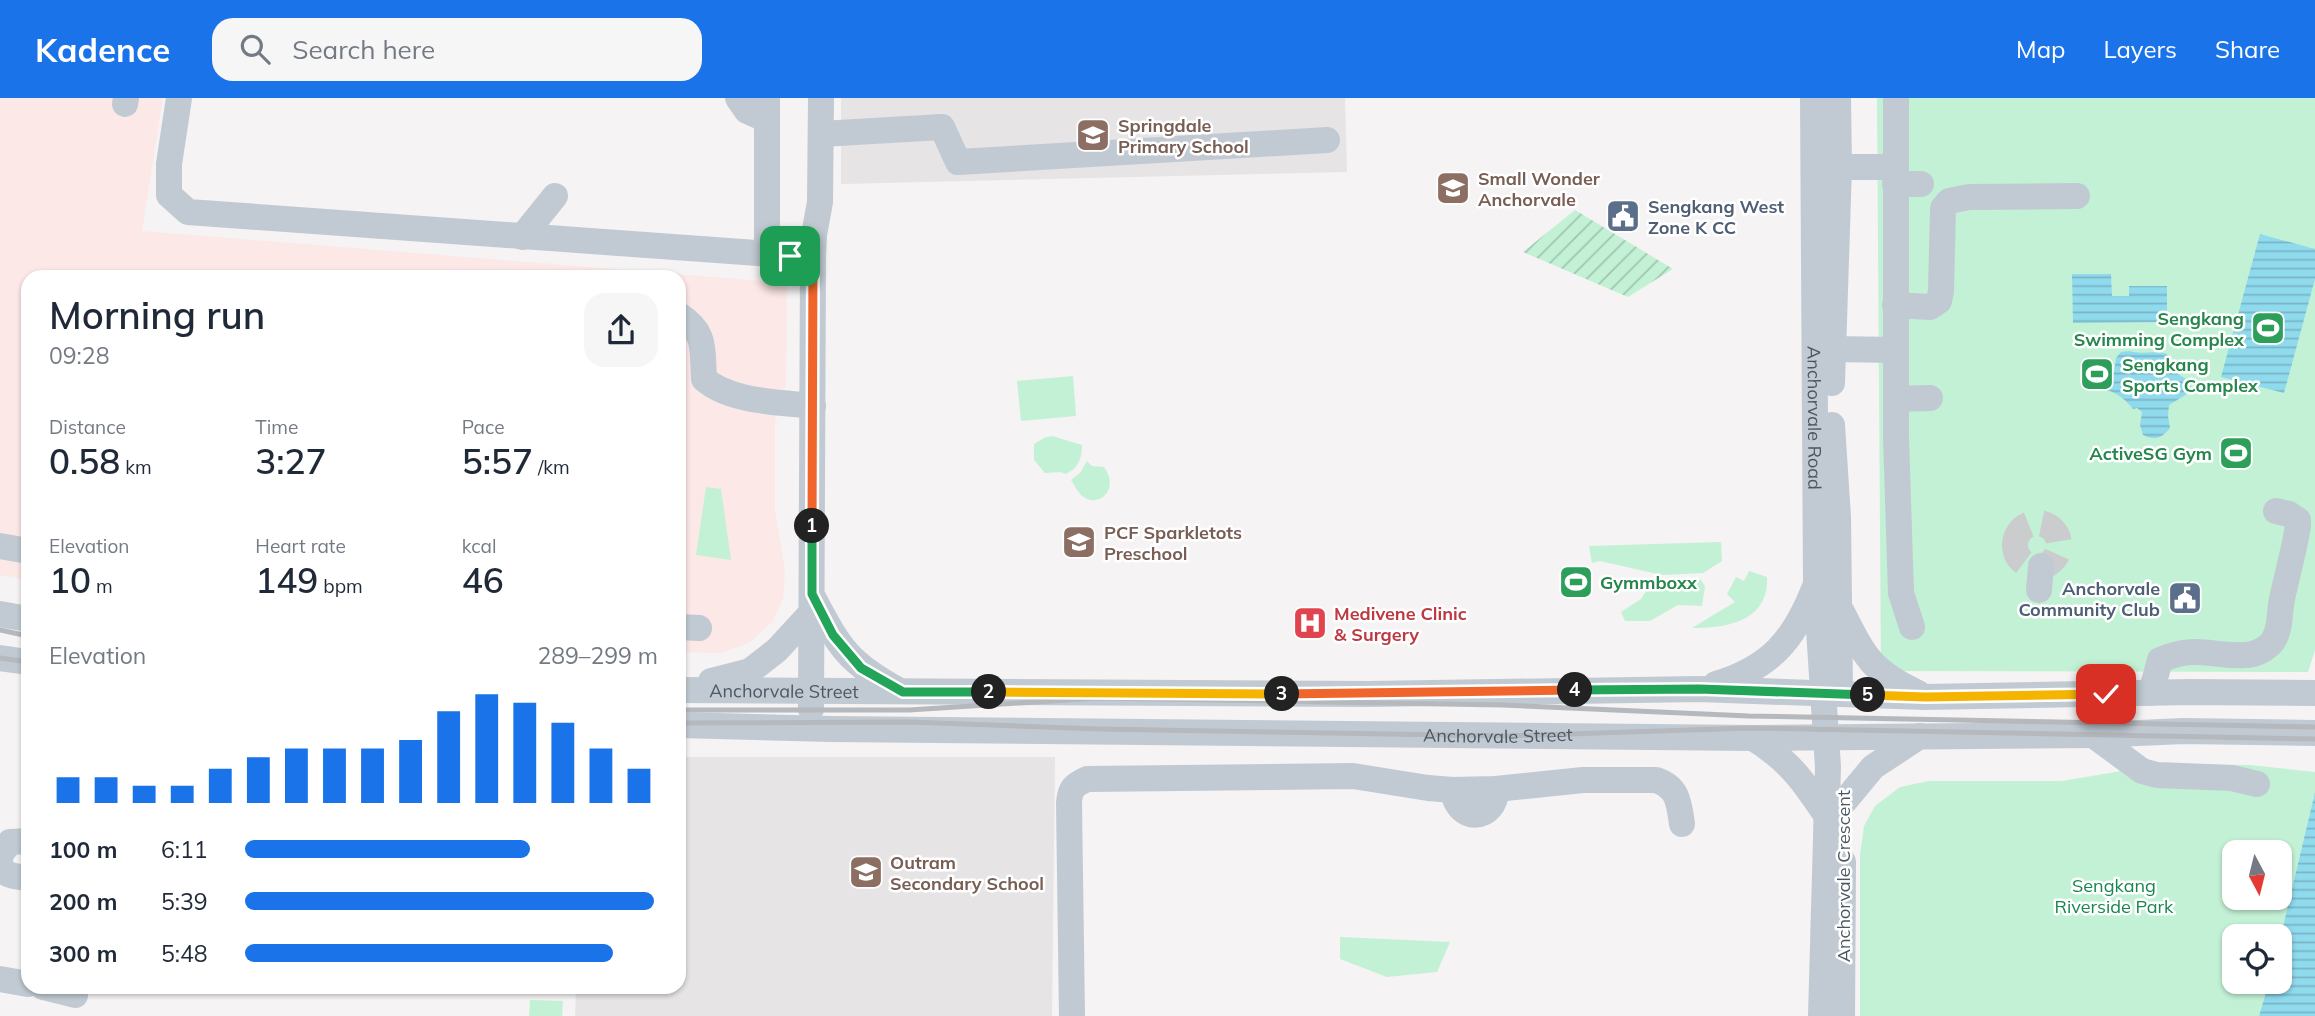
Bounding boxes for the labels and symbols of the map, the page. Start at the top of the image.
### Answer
place label: Springdale Primary School [1118,114,1249,158]
school or university icon: Springdale Primary School [1074,116,1112,154]
place label: Small Wonder Anchorvale [1478,167,1601,211]
school or university icon: Small Wonder Anchorvale [1434,169,1472,207]
place label: Sengkang West Zone K CC [1648,195,1784,239]
public building icon: Sengkang West Zone K CC [1604,197,1642,235]
pin [760,226,820,286]
place label: Sengkang Swimming Complex [2074,307,2245,351]
sports icon: Sengkang Swimming Complex [2249,309,2287,347]
street label: Anchorvale Road [1803,346,1827,490]
place label: Sengkang Sports Complex [2122,353,2259,397]
sports icon: Sengkang Sports Complex [2078,355,2116,393]
sports icon: ActiveSG Gym [2217,434,2255,472]
place label: ActiveSG Gym [2089,442,2212,465]
pin: 1 [794,508,830,544]
place label: PCF Sparkletots Preschool [1104,521,1242,565]
school or university icon: PCF Sparkletots Preschool [1060,523,1098,561]
sports icon: Gymmboxx [1557,563,1595,601]
place label: Gymmboxx [1600,571,1698,594]
place label: Anchorvale Community Club [2018,577,2160,621]
public building icon: Anchorvale Community Club [2166,579,2204,617]
place label: Medivene Clinic & Surgery [1334,602,1467,646]
hospital icon: Medivene Clinic & Surgery [1291,604,1329,642]
pin [2076,664,2136,724]
pin: 4 [1558,672,1592,708]
pin: 2 [972,674,1006,710]
pin: 3 [1264,676,1300,712]
pin: 5 [1850,678,1885,712]
street label: Anchorvale Street [709,679,859,703]
street label: Anchorvale Street [1423,722,1573,748]
street label: Anchorvale Crescent [1832,790,1855,962]
north arrow [2222,840,2292,910]
place label: Outram Secondary School [890,851,1044,895]
school or university icon: Outram Secondary School [847,853,885,891]
park label: Sengkang Riverside Park [2055,874,2174,918]

